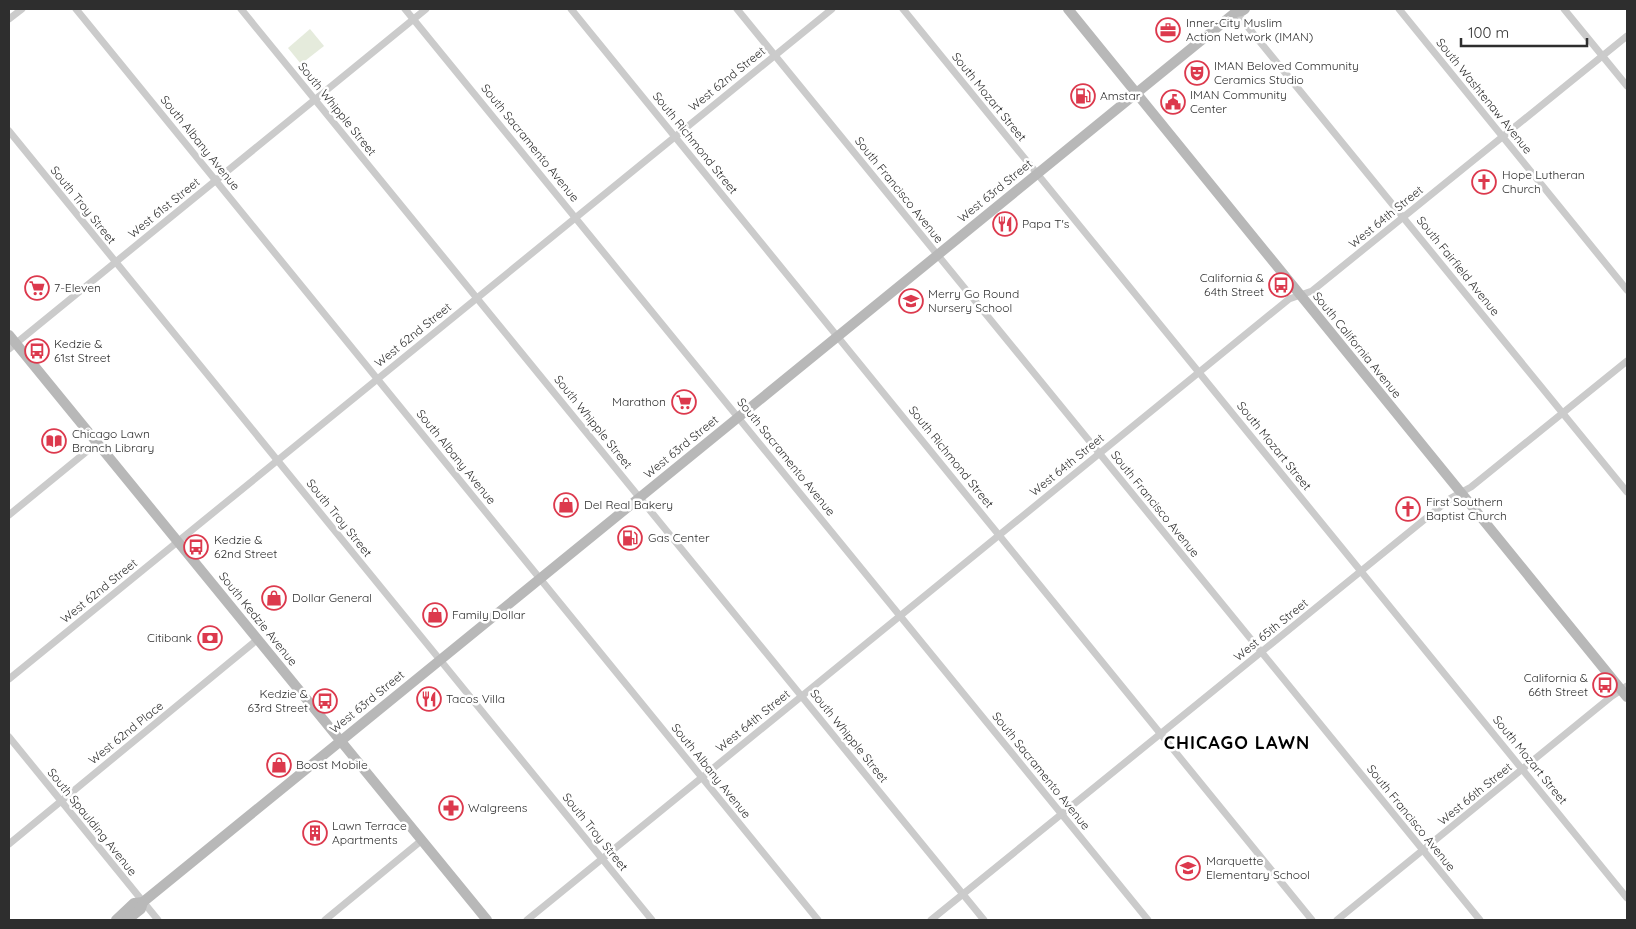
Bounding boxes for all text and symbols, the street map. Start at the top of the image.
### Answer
place label: Inner-City Muslim Action Network (IMAN) [1186,15,1313,44]
scale bar [1461,15,1587,47]
office icon: Inner-City Muslim Action Network (IMAN) [1155,17,1181,43]
text: 100 m [1468,23,1509,42]
street label: South Washtenaw Avenue [1433,35,1536,157]
street label: West 62nd Street [685,43,768,114]
street label: South Mozart Street [949,49,1030,144]
place label: IMAN Beloved Community Ceramics Studio [1214,58,1359,87]
street label: South Whipple Street [295,59,380,158]
theatre icon: IMAN Beloved Community Ceramics Studio [1184,60,1210,86]
street label: South Sacramento Avenue [478,81,583,205]
fuel station icon: Amstar [1070,83,1096,109]
place label: IMAN Community Center [1190,87,1287,116]
place label: Amstar [1100,88,1141,103]
street label: South Richmond Street [650,89,741,197]
public building icon: IMAN Community Center [1160,89,1186,115]
street label: South Albany Avenue [157,92,244,193]
street label: South Francisco Avenue [852,133,947,246]
street label: West 63rd Street [954,156,1035,225]
street label: South Troy Street [47,163,119,247]
place label: Hope Lutheran Church [1502,167,1585,196]
church icon: Hope Lutheran Church [1471,169,1497,195]
street label: West 61st Street [125,174,203,241]
street label: West 64th Street [1346,182,1426,251]
restaurant icon: Papa T's [992,211,1018,237]
street label: South Fairfield Avenue [1414,213,1503,319]
place label: Papa T's [1022,216,1070,231]
place label: California & 64th Street [1200,270,1264,299]
bus stop icon: California & 64th Street [1268,272,1294,298]
supermarket icon: 7-Eleven [24,275,50,301]
place label: 7-Eleven [54,280,101,295]
place label: Merry Go Round Nursery School [928,286,1019,315]
school or university icon: Merry Go Round Nursery School [898,288,924,314]
street label: South California Avenue [1310,289,1405,401]
street label: West 62nd Street [371,299,454,370]
place label: Kedzie & 61st Street [54,336,111,365]
bus stop icon: Kedzie & 61st Street [24,338,50,364]
street label: South Whipple Street [551,372,636,471]
supermarket icon: Marathon [671,389,697,415]
place label: Marathon [612,394,666,409]
street label: South Sacramento Avenue [734,395,839,519]
street label: South Mozart Street [1234,398,1315,493]
street label: South Richmond Street [906,403,997,511]
street label: South Albany Avenue [413,406,500,507]
street label: West 63rd Street [640,412,721,481]
place label: Chicago Lawn Branch Library [72,426,154,455]
library icon: Chicago Lawn Branch Library [41,428,67,454]
street label: West 64th Street [1027,430,1107,499]
street label: South Francisco Avenue [1108,447,1203,560]
street label: South Troy Street [303,476,375,560]
shop icon: Del Real Bakery [553,492,579,518]
place label: First Southern Baptist Church [1426,494,1507,523]
church icon: First Southern Baptist Church [1395,496,1421,522]
place label: Del Real Bakery [584,497,673,512]
fuel station icon: Gas Center [617,525,643,551]
place label: Gas Center [648,530,710,545]
place label: Kedzie & 62nd Street [214,532,277,561]
bus stop icon: Kedzie & 62nd Street [183,534,209,560]
street label: West 62nd Street [57,555,140,626]
street label: South Kedzie Avenue [216,569,301,669]
shop icon: Dollar General [261,585,287,611]
place label: Dollar General [292,590,372,605]
street label: West 65th Street [1231,595,1311,664]
shop icon: Family Dollar [422,602,448,628]
place label: Family Dollar [452,607,526,622]
bank icon: Citibank [197,625,223,651]
place label: Citibank [147,630,192,645]
street label: West 63rd Street [326,667,407,736]
place label: California & 66th Street [1524,670,1588,699]
bus stop icon: California & 66th Street [1592,672,1618,698]
place label: Kedzie & 63rd Street [248,686,308,715]
restaurant icon: Tacos Villa [416,686,442,712]
street label: West 64th Street [713,686,793,755]
street label: South Whipple Street [807,686,892,785]
bus stop icon: Kedzie & 63rd Street [312,688,338,714]
place label: Tacos Villa [446,691,505,706]
street label: West 62nd Place [85,698,166,767]
street label: South Sacramento Avenue [989,709,1094,833]
street label: South Mozart Street [1490,712,1571,807]
street label: South Albany Avenue [668,720,755,821]
district label: CHICAGO LAWN [1164,731,1310,754]
shop icon: Boost Mobile [266,752,292,778]
place label: Boost Mobile [296,757,368,772]
street label: West 66th Street [1435,759,1515,828]
street label: South Francisco Avenue [1364,761,1459,874]
street label: South Spaulding Avenue [44,765,141,879]
street label: South Troy Street [559,790,631,874]
pharmacy icon: Walgreens [438,795,464,821]
place label: Walgreens [468,800,528,815]
place label: Lawn Terrace Apartments [332,818,407,847]
building icon: Lawn Terrace Apartments [302,820,328,846]
place label: Marquette Elementary School [1206,853,1310,882]
school or university icon: Marquette Elementary School [1175,855,1201,881]

